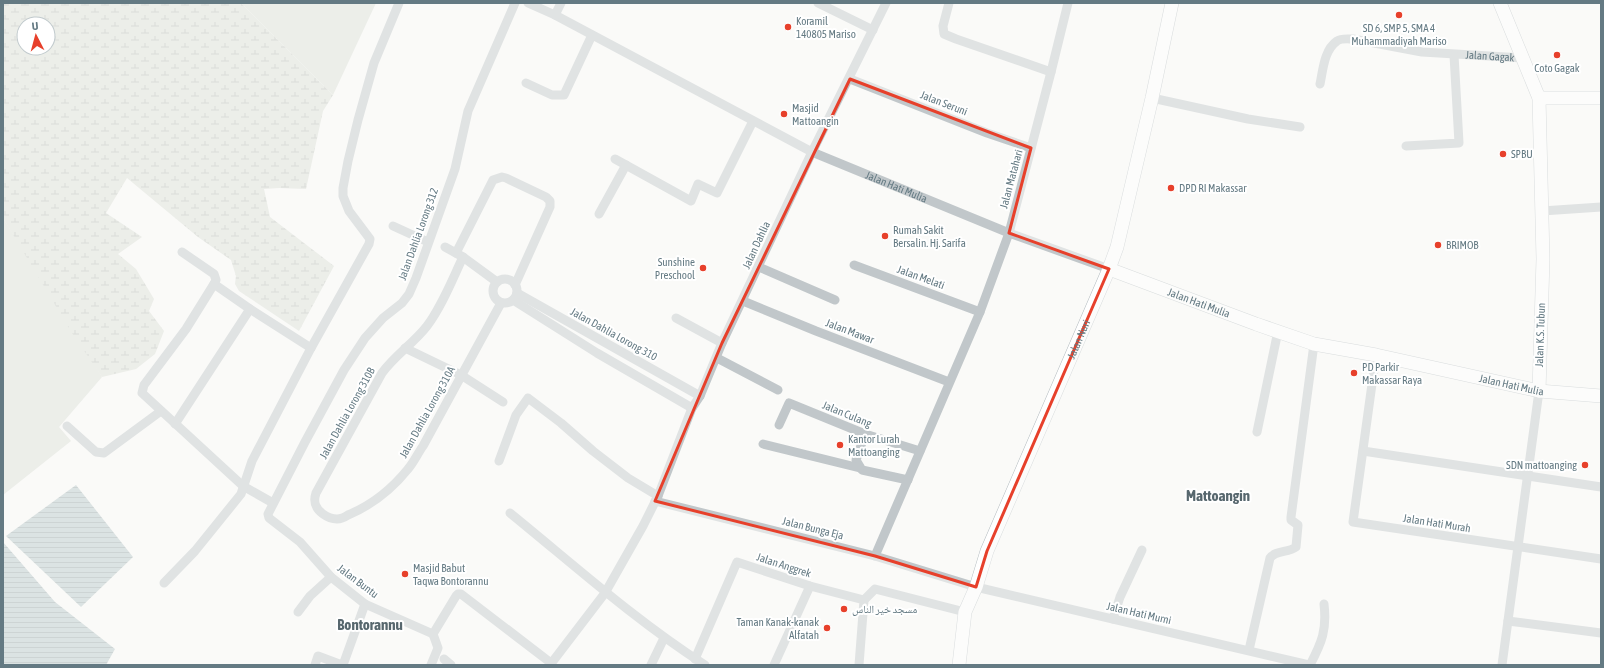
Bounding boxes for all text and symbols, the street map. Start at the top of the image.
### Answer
marker: SD 6, SMP 5, SMA 4 Muhammadiyah Mariso [1394,10,1404,20]
place label: Koramil 140805 Mariso [796,15,856,40]
north arrow [16,16,56,56]
text: U [31,20,39,32]
marker: Koramil 140805 Mariso [783,22,793,32]
place label: SD 6, SMP 5, SMA 4 Muhammadiyah Mariso [1351,22,1447,47]
street label: Jalan Gagak [1465,49,1515,63]
marker: Coto Gagak [1552,50,1562,60]
place label: Coto Gagak [1534,62,1580,74]
street label: Jalan Seruni [919,89,969,117]
place label: Masjid Mattoangin [792,102,839,127]
marker: Masjid Mattoangin [779,109,789,119]
street label: Jalan Matahari [997,148,1025,210]
place label: SPBU [1511,148,1533,160]
marker: SPBU [1498,149,1508,159]
street label: Jalan Hati Mulia [864,169,929,205]
place label: DPD RI Makassar [1179,182,1247,194]
marker: DPD RI Makassar [1166,183,1176,193]
street label: Jalan Dahlia Lorong 312 [396,186,440,282]
street label: Jalan Dahlia [740,219,772,271]
place label: Rumah Sakit Bersalin. Hj. Sarifa [893,224,966,249]
marker: Rumah Sakit Bersalin. Hj. Sarifa [880,231,890,241]
place label: BRIMOB [1446,239,1479,251]
marker: BRIMOB [1433,240,1443,250]
place label: Sunshine Preschool [655,256,695,281]
marker: Sunshine Preschool [698,263,708,273]
street label: Jalan Melati [896,263,946,291]
street label: Jalan Hati Mulia [1166,286,1232,320]
street label: Jalan K.S. Tubun [1533,303,1547,367]
street label: Jalan Dahlia Lorong 310 [569,305,659,363]
street label: Jalan Mawar [824,316,877,346]
street label: Jalan Nuri [1065,318,1092,361]
place label: PD Parkir Makassar Raya [1362,361,1422,386]
street label: Jalan Dahlia Lorong 310A [397,364,457,460]
street label: Jalan Dahlia Lorong 310B [317,365,377,461]
marker: PD Parkir Makassar Raya [1349,368,1359,378]
street label: Jalan Hati Mulia [1478,372,1544,397]
street label: Jalan Culang [821,399,874,429]
place label: Kantor Lurah Mattoanging [848,433,900,458]
marker: Kantor Lurah Mattoanging [835,440,845,450]
place label: SDN mattoanging [1506,459,1577,471]
marker: SDN mattoanging [1580,460,1590,470]
district label: Mattoangin [1186,487,1250,504]
street label: Jalan Hati Murah [1402,512,1472,534]
street label: Jalan Bunga Eja [781,515,845,541]
street label: Jalan Anggrek [755,551,813,579]
street label: Jalan Buntu [335,562,381,600]
place label: Masjid Babut Taqwa Bontorannu [413,562,489,587]
marker: Masjid Babut Taqwa Bontorannu [400,569,410,579]
street label: Jalan Hati Murni [1105,600,1173,626]
place label: مسجد خير الناس [852,603,917,616]
marker: مسجد خير الناس [839,604,849,614]
district label: Bontorannu [337,616,403,633]
place label: Taman Kanak-kanak Alfatah [736,616,819,641]
marker: Taman Kanak-kanak Alfatah [822,623,832,633]

